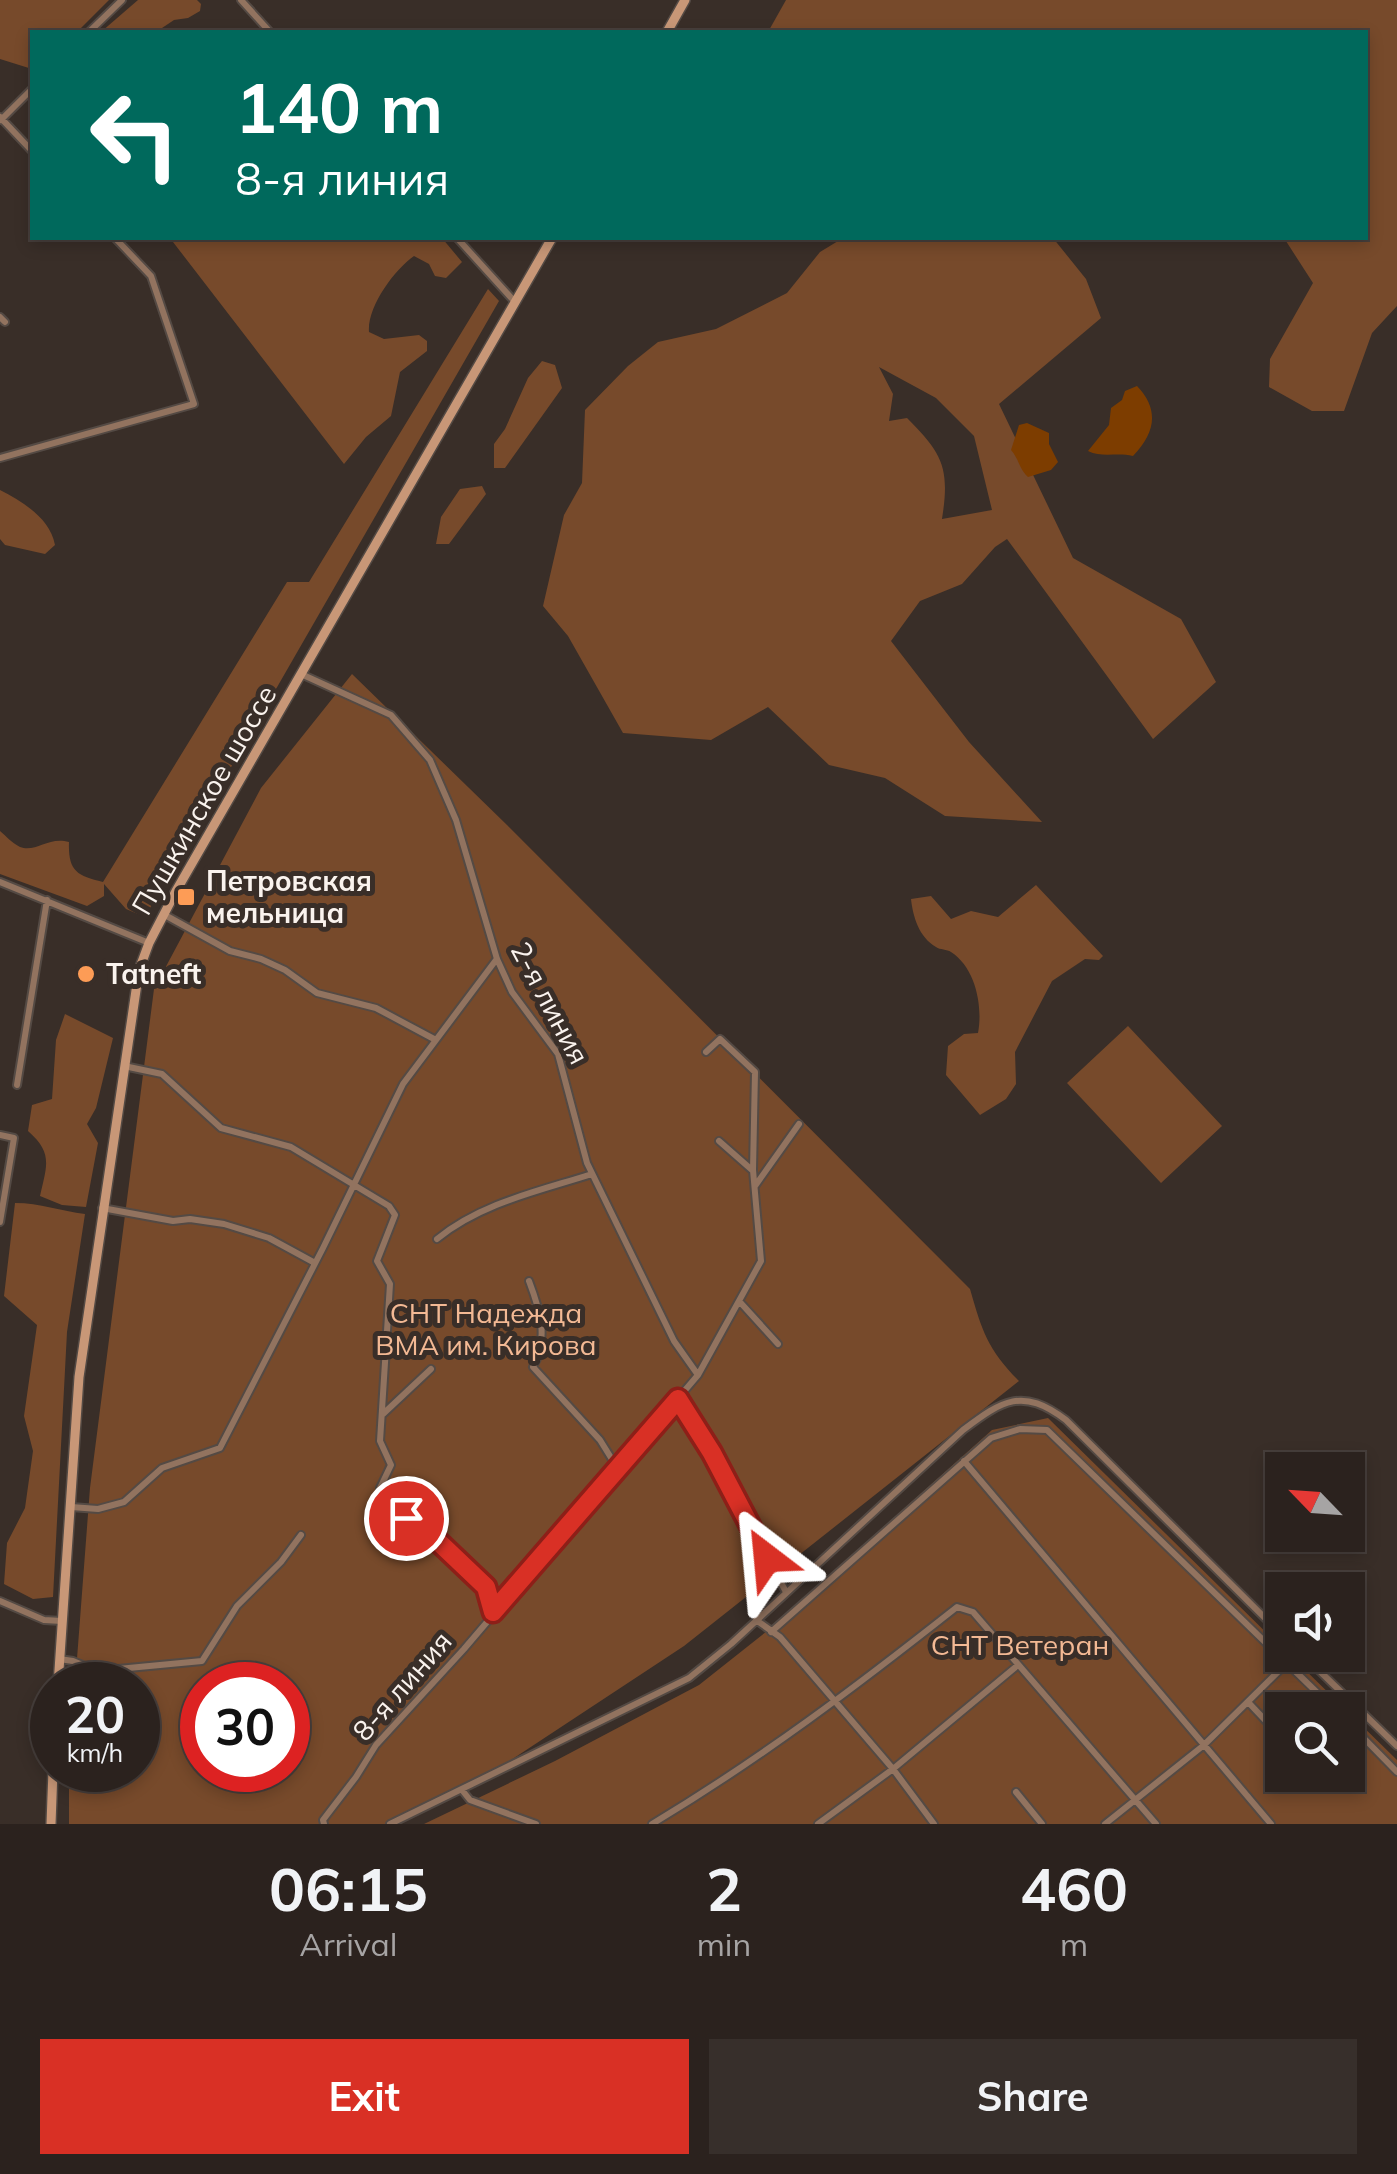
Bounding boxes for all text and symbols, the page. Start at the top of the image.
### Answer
text: 140 m [235,63,443,151]
icon: left [70,70,200,200]
text: 8-я линия [235,150,449,206]
street label: Пушкинское шоссе [124,679,284,921]
place label: Петровская мельница [206,863,372,930]
marker: Петровская мельница [175,886,197,908]
street label: 2-я линия [504,936,597,1070]
place label: Tatneft [106,956,202,991]
marker: Tatneft [75,963,97,985]
park label: СНТ Надежда ВМА им. Кирова [375,1295,597,1362]
north arrow [1265,1452,1365,1552]
map controls [1265,1452,1365,1792]
pin [364,1476,449,1561]
icon: arrive [379,1491,434,1546]
position arrow [715,1506,819,1610]
button: sound [1265,1572,1365,1672]
street label: 8-я линия [345,1624,459,1747]
park label: СНТ Ветеран [931,1627,1109,1662]
speed limit sign: 30 [180,1662,310,1792]
text: 20 [65,1683,125,1746]
button: search [1265,1692,1365,1792]
text: km/h [67,1737,123,1768]
text: 06:15 [269,1851,428,1926]
text: 2 [706,1851,742,1926]
text: 460 [1020,1851,1128,1926]
text: Arrival [299,1924,397,1964]
text: min [697,1924,751,1964]
text: m [1060,1924,1088,1964]
button: Exit [40,2039,689,2154]
button: Share [709,2039,1357,2154]

